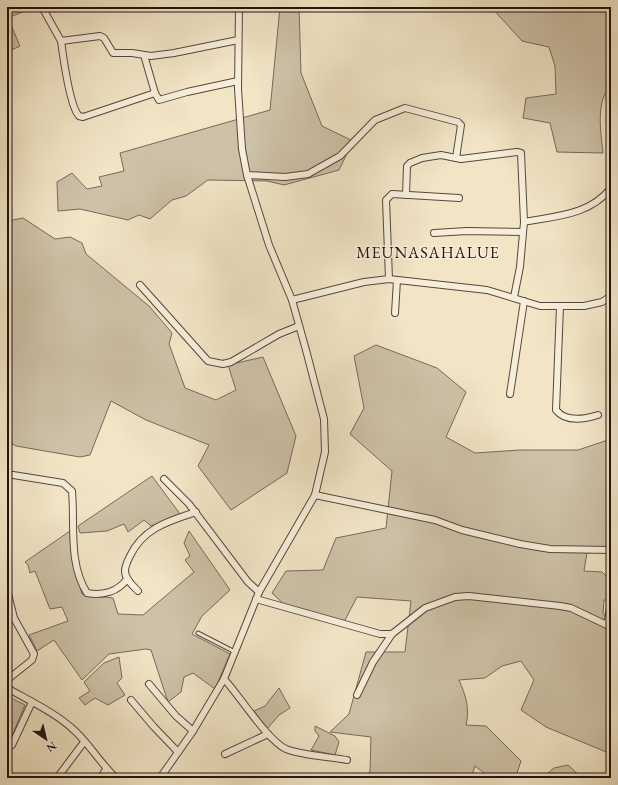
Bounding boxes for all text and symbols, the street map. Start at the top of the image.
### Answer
district label: MEUNASAHALUE [356,242,500,263]
north arrow [26,719,66,759]
text: N [44,739,59,756]

